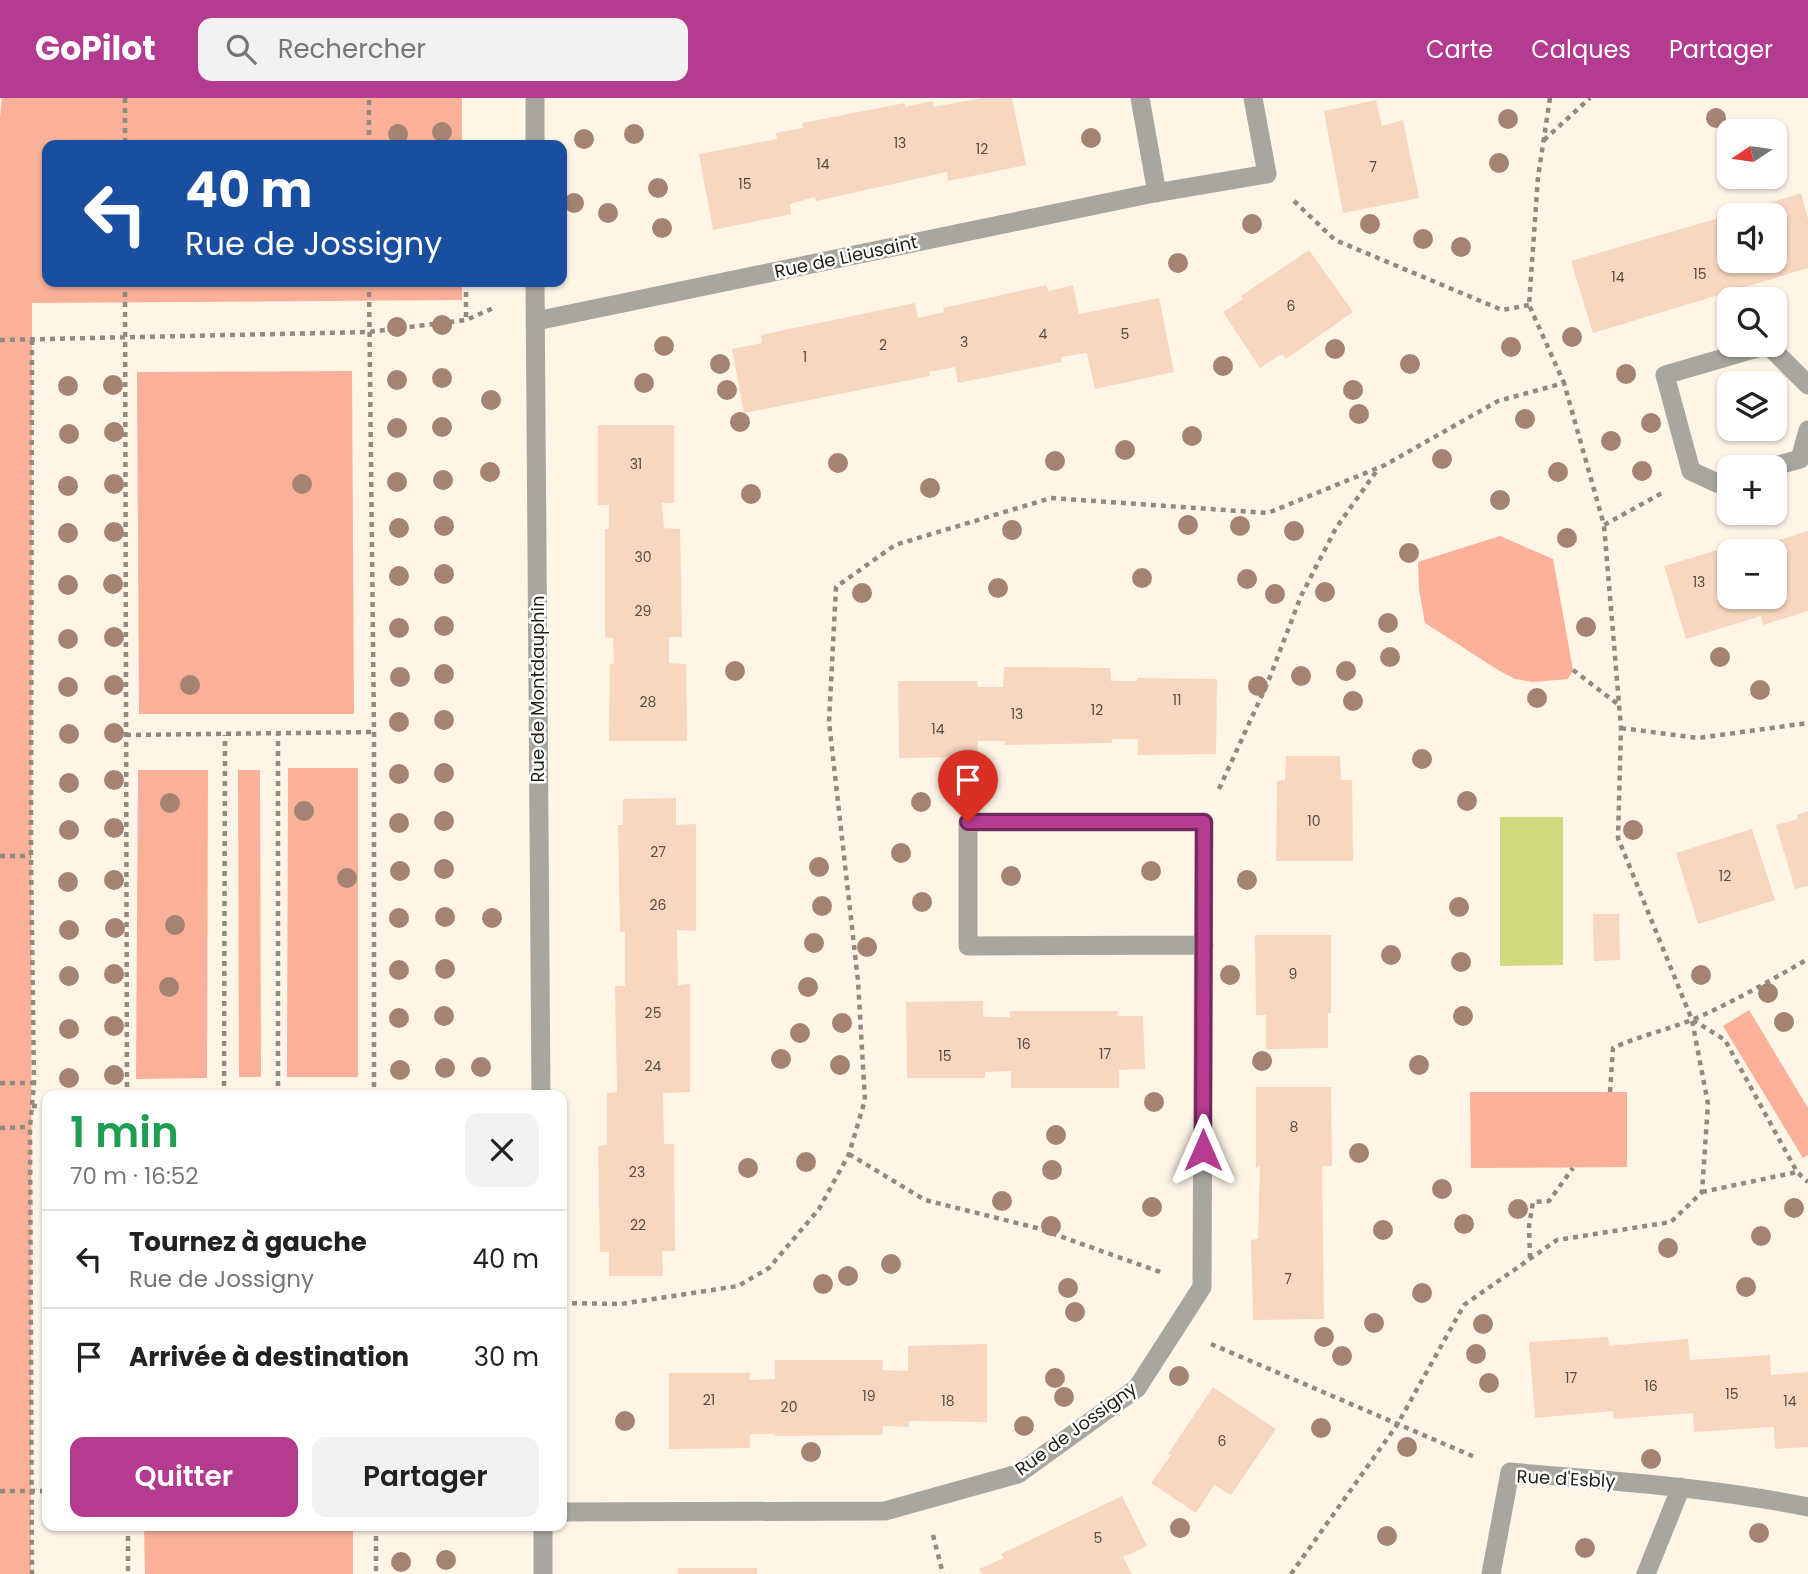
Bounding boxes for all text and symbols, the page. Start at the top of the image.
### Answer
search box [198,18,688,81]
text: GoPilot [35,25,156,72]
icon: search [222,30,260,68]
text: Rechercher [278,31,426,67]
text: Carte [1426,33,1493,66]
text: Calques [1531,33,1631,66]
text: Partager [1669,33,1773,66]
north arrow [1717,119,1787,189]
map controls [1717,119,1787,609]
house number: 13 [894,133,906,153]
house number: 12 [976,139,988,159]
house number: 14 [816,154,830,174]
text: 40 m [185,156,312,224]
house number: 7 [1369,157,1377,177]
icon: left [70,168,161,259]
house number: 15 [738,174,752,194]
button: sound [1717,203,1787,273]
text: Rue de Jossigny [185,221,442,266]
street label: Rue de Lieusaint [772,229,920,284]
house number: 15 [1693,264,1707,284]
house number: 14 [1611,267,1625,287]
button: search [1717,287,1787,357]
house number: 6 [1287,296,1296,316]
house number: 4 [1039,324,1048,344]
house number: 5 [1121,324,1129,344]
house number: 3 [960,332,968,352]
house number: 2 [879,335,887,355]
house number: 1 [803,347,807,367]
button: layers [1717,371,1787,441]
house number: 31 [630,454,642,474]
button: + [1717,455,1787,525]
button: − [1717,539,1787,609]
house number: 30 [634,547,652,567]
house number: 13 [1693,572,1705,592]
street label: Rue de Montdauphin [525,595,550,783]
house number: 29 [635,601,651,621]
house number: 11 [1173,690,1181,710]
house number: 28 [640,692,657,712]
house number: 12 [1091,700,1103,720]
house number: 13 [1011,704,1023,724]
house number: 14 [931,719,945,739]
pin [938,750,998,822]
icon: arrive [949,761,987,799]
house number: 10 [1307,811,1321,831]
house number: 27 [650,842,666,862]
house number: 12 [1719,866,1731,886]
house number: 26 [650,895,667,915]
house number: 9 [1289,964,1297,984]
house number: 25 [645,1003,661,1023]
house number: 16 [1017,1034,1031,1054]
house number: 17 [1099,1044,1111,1064]
house number: 15 [938,1046,952,1066]
house number: 24 [645,1056,662,1076]
text: 1 min [70,1103,179,1162]
button: close [465,1113,539,1187]
position arrow [1166,1113,1240,1187]
house number: 8 [1290,1117,1299,1137]
text: 70 m · 16:52 [70,1160,199,1192]
house number: 23 [629,1162,645,1182]
house number: 22 [630,1215,646,1235]
text: Tournez à gauche [129,1224,367,1260]
icon: left [70,1240,108,1278]
text: 40 m [473,1241,539,1277]
text: Rue de Jossigny [129,1263,314,1295]
house number: 7 [1284,1269,1292,1289]
icon: arrive [70,1338,108,1376]
text: Arrivée à destination [129,1339,409,1375]
text: 30 m [474,1339,539,1375]
house number: 17 [1565,1368,1577,1388]
street label: Rue de Jossigny [1010,1376,1142,1481]
house number: 16 [1644,1376,1658,1396]
house number: 15 [1725,1384,1739,1404]
house number: 19 [862,1386,876,1406]
house number: 21 [703,1390,715,1410]
house number: 18 [941,1391,955,1411]
house number: 14 [1783,1391,1797,1411]
house number: 20 [781,1397,797,1417]
house number: 6 [1218,1431,1227,1451]
button: Quitter [70,1437,298,1517]
button: Partager [312,1437,539,1517]
street label: Rue d'Esbly [1516,1463,1616,1494]
house number: 5 [1094,1528,1102,1548]

